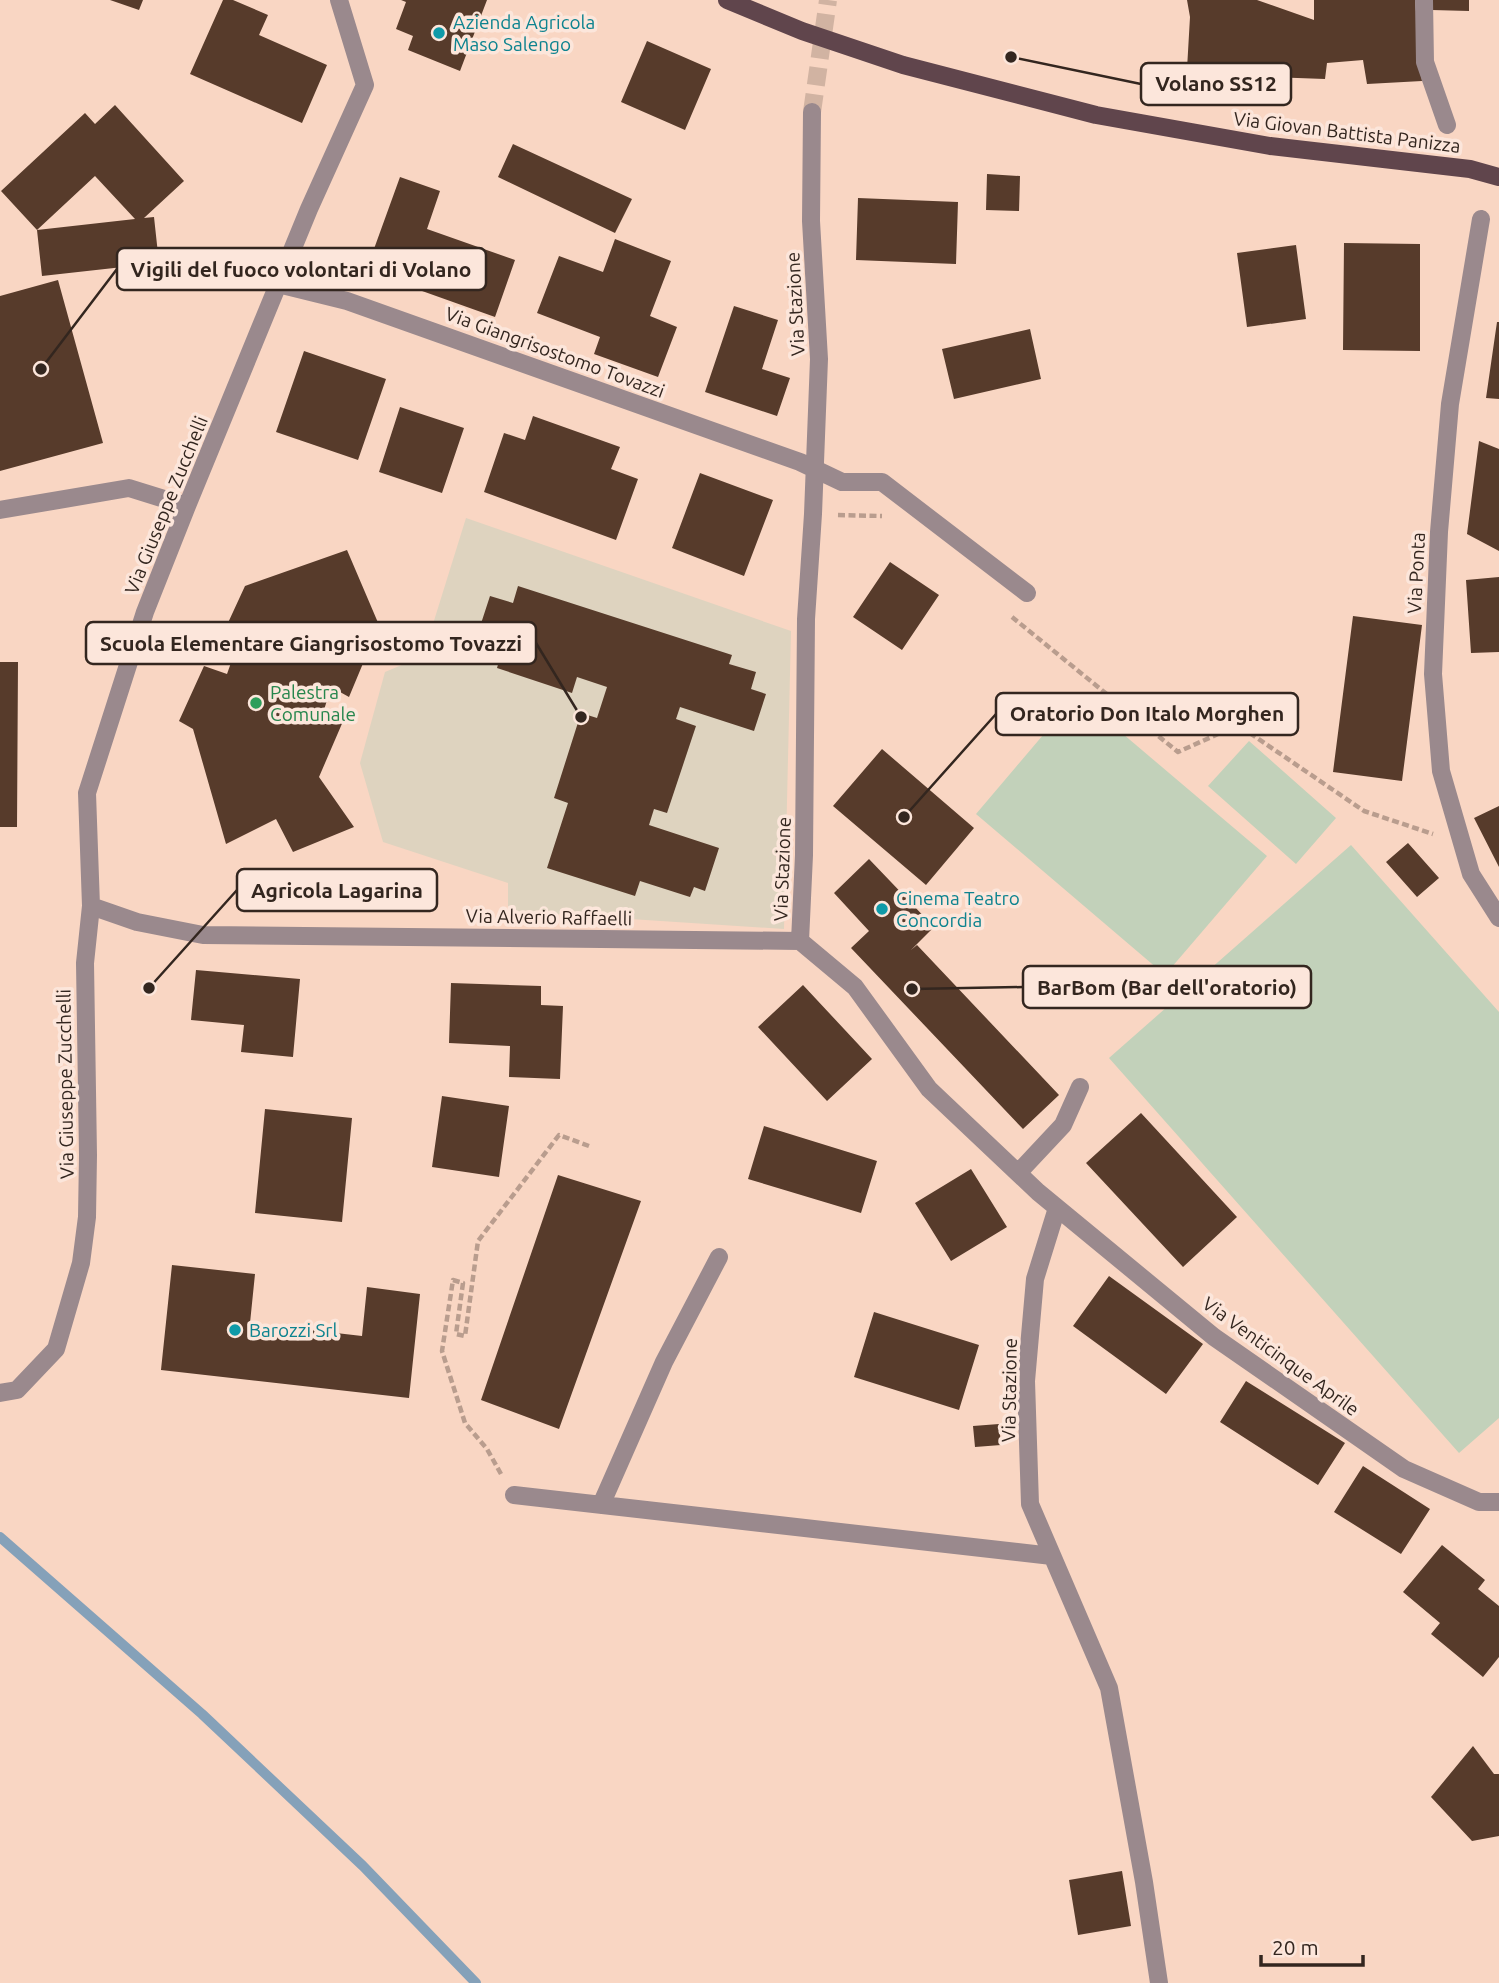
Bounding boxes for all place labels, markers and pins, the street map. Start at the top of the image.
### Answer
place label: Azienda Agricola Maso Salengo [453,11,595,55]
marker: Azienda Agricola Maso Salengo [431,25,447,41]
callout: Volano SS12 [1141,63,1291,105]
callout: Vigili del fuoco volontari di Volano [117,248,486,290]
callout: Scuola Elementare Giangrisostomo Tovazzi [86,622,536,664]
place label: Palestra Comunale [270,681,356,725]
callout: Oratorio Don Italo Morghen [996,693,1298,735]
marker: Palestra Comunale [248,695,264,711]
callout: Agricola Lagarina [237,869,437,911]
place label: Cinema Teatro Concordia [896,887,1020,931]
marker: Cinema Teatro Concordia [874,901,890,917]
callout: BarBom (Bar dell'oratorio) [1023,966,1311,1008]
place label: Barozzi Srl [249,1319,338,1341]
marker: Barozzi Srl [227,1322,243,1338]

